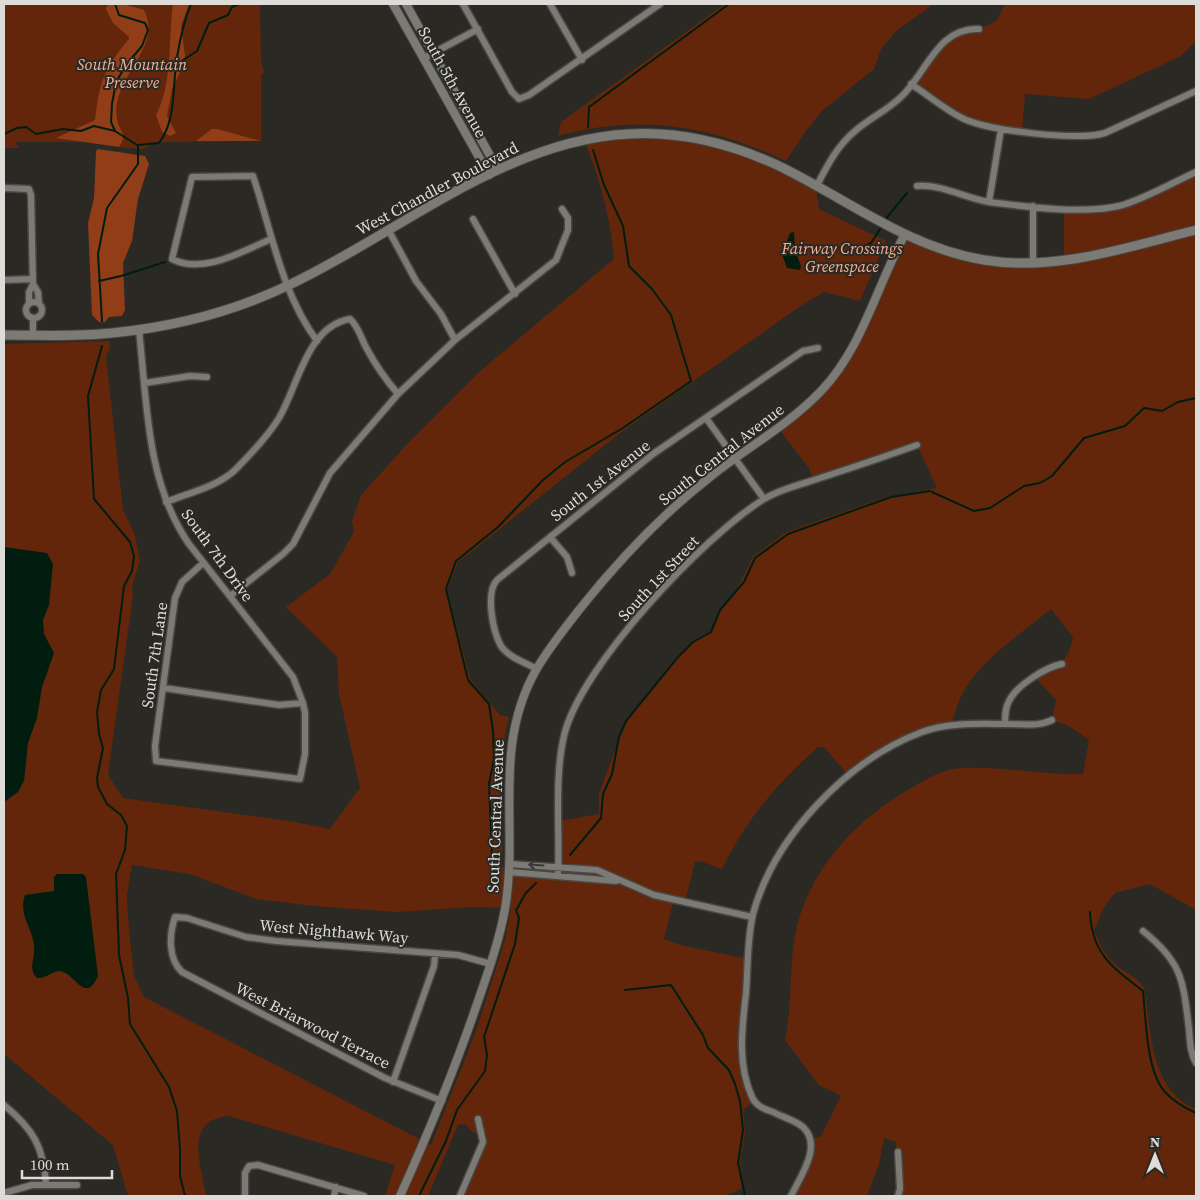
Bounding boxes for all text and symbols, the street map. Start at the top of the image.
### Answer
street label: South 5th Avenue [413,23,493,141]
park label: South Mountain Preserve [77,53,187,93]
street label: West Chandler Boulevard [352,136,522,240]
park label: Fairway Crossings Greenspace [781,237,903,277]
street label: South Central Avenue [654,398,788,510]
street label: South 1st Avenue [546,434,654,526]
street label: South 7th Drive [177,504,259,606]
street label: South 1st Street [612,530,704,626]
street label: South 7th Lane [136,601,172,709]
street label: South Central Avenue [481,739,509,893]
one-way arrow [528,861,544,870]
street label: West Nighthawk Way [259,914,410,949]
street label: West Briarwood Terrace [232,976,394,1074]
north arrow [1130,1130,1180,1180]
text: N [1150,1132,1160,1152]
scale bar [22,1148,112,1180]
text: 100 m [30,1154,70,1175]

